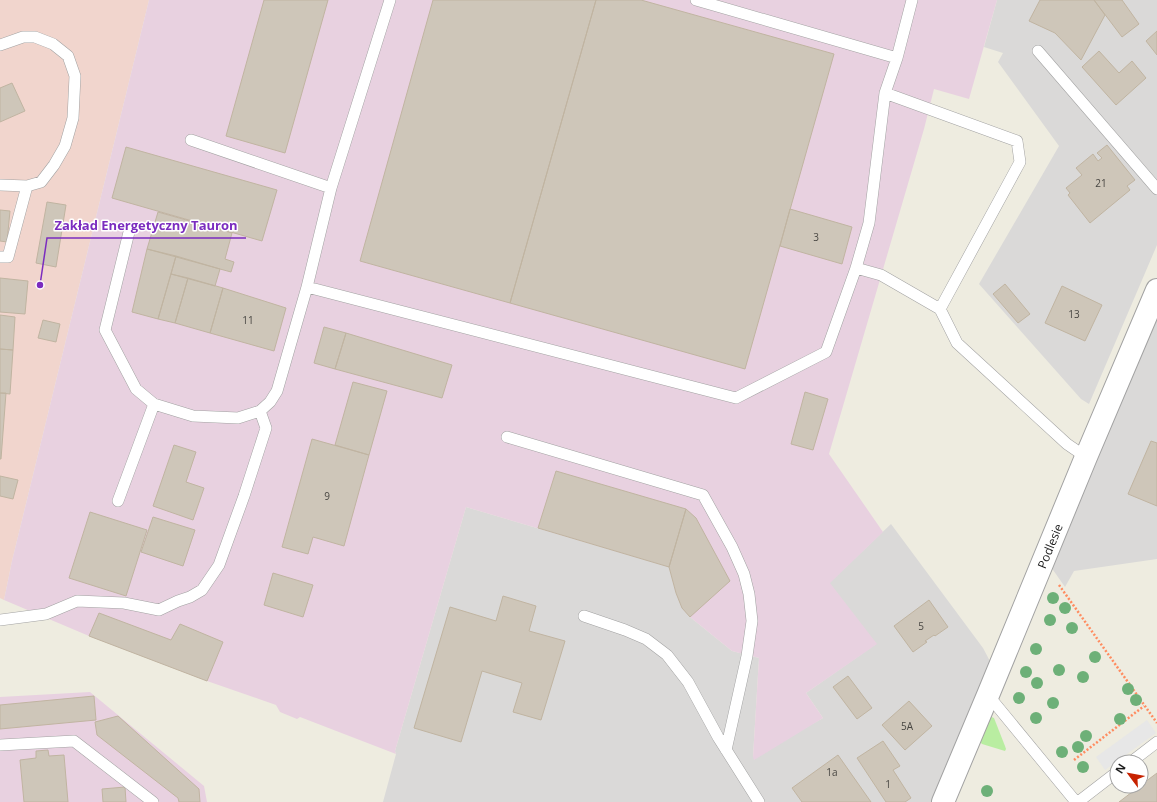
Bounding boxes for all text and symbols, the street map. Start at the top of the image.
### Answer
house number: 21 [1095,176,1107,190]
callout: Zakład Energetyczny Tauron [47,213,246,238]
text: Zakład Energetyczny Tauron [54,216,238,234]
house number: 3 [813,230,819,244]
house number: 13 [1068,307,1080,321]
house number: 11 [242,313,254,327]
house number: 9 [324,489,330,503]
street label: Podlesie [1033,521,1067,571]
house number: 5 [918,619,924,633]
house number: 5A [901,719,914,733]
north arrow [1109,754,1149,794]
text: N [1111,761,1129,776]
house number: 1a [826,765,838,779]
house number: 1 [885,777,891,791]

